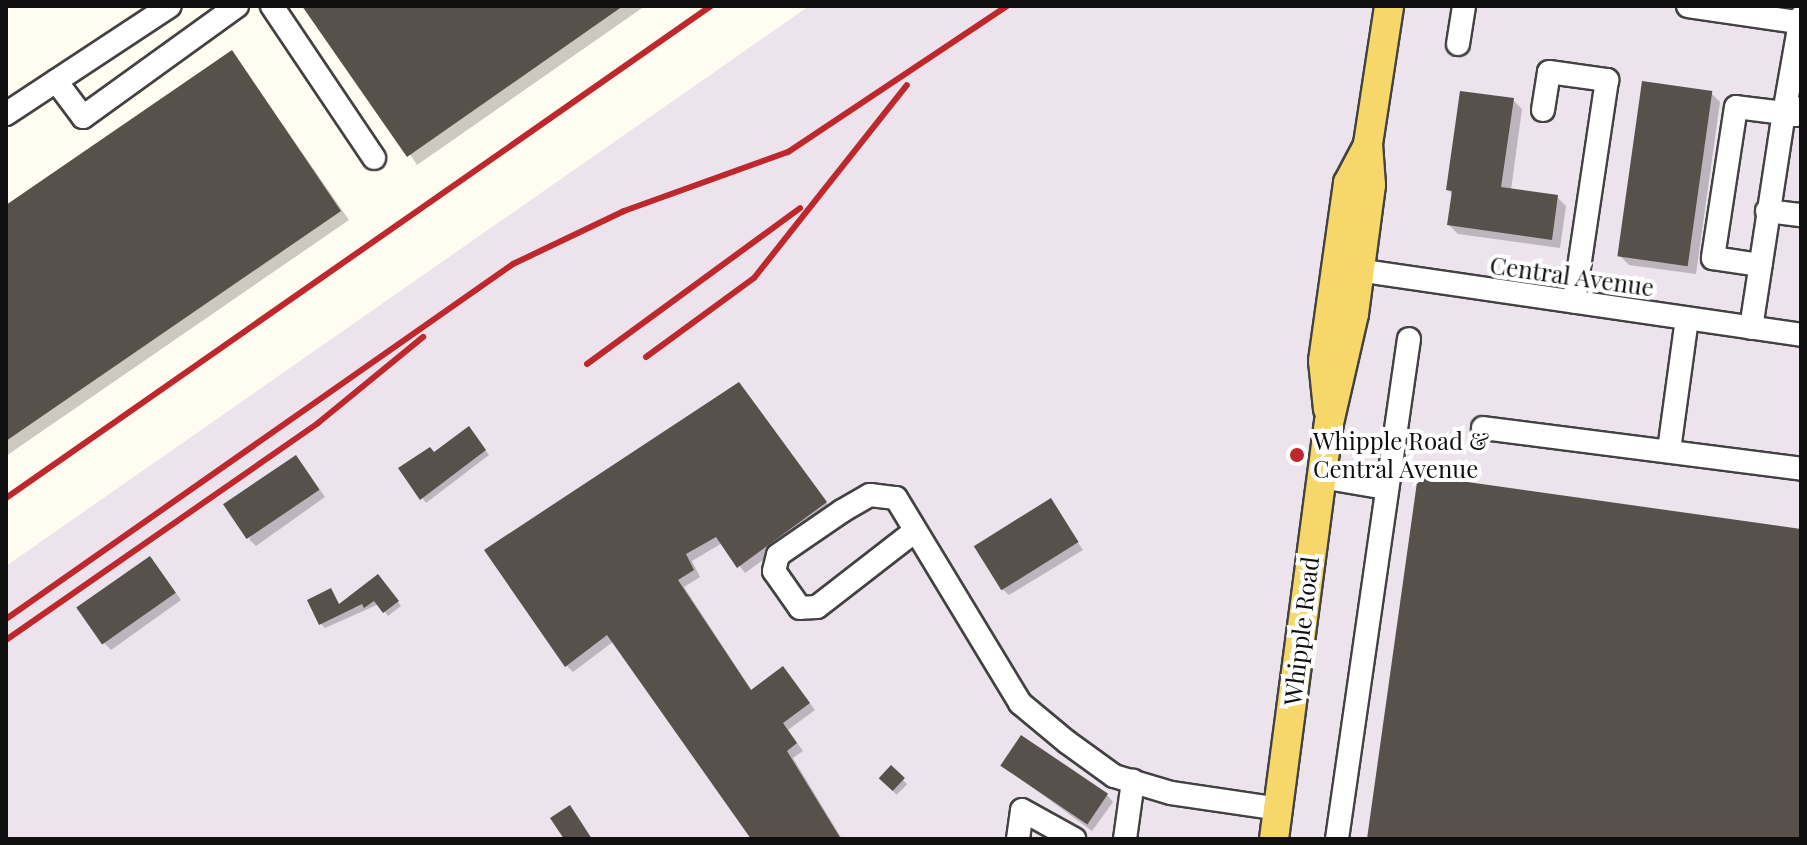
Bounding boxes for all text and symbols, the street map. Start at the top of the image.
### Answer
street label: Central Avenue [1488,250,1656,302]
place label: Whipple Road & Central Avenue [1313,427,1489,483]
marker: Whipple Road & Central Avenue [1288,446,1306,464]
street label: Whipple Road [1278,555,1324,707]

